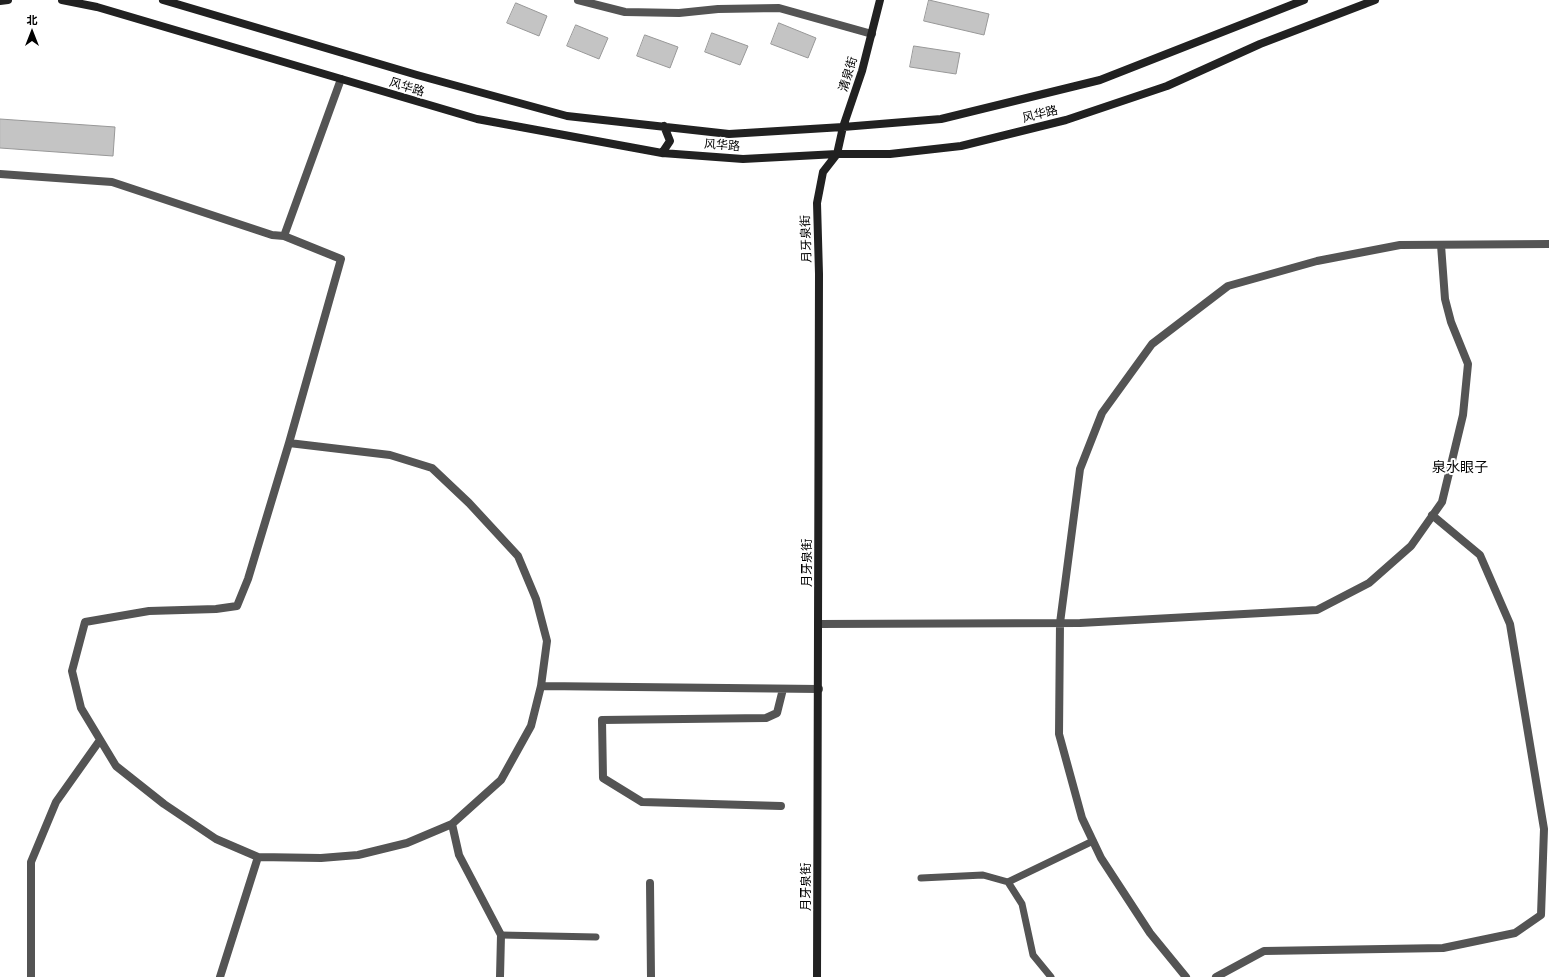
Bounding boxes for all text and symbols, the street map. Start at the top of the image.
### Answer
north arrow [12,12,52,52]
text: 北 [27,13,38,26]
street label: 清泉街 [836,55,860,93]
street label: 风华路 [388,75,426,99]
street label: 风华路 [1021,103,1059,125]
street label: 风华路 [704,137,740,153]
street label: 月牙泉街 [798,215,814,263]
district label: 泉水眼子 [1432,459,1488,475]
street label: 月牙泉街 [800,539,814,587]
street label: 月牙泉街 [799,863,813,911]

